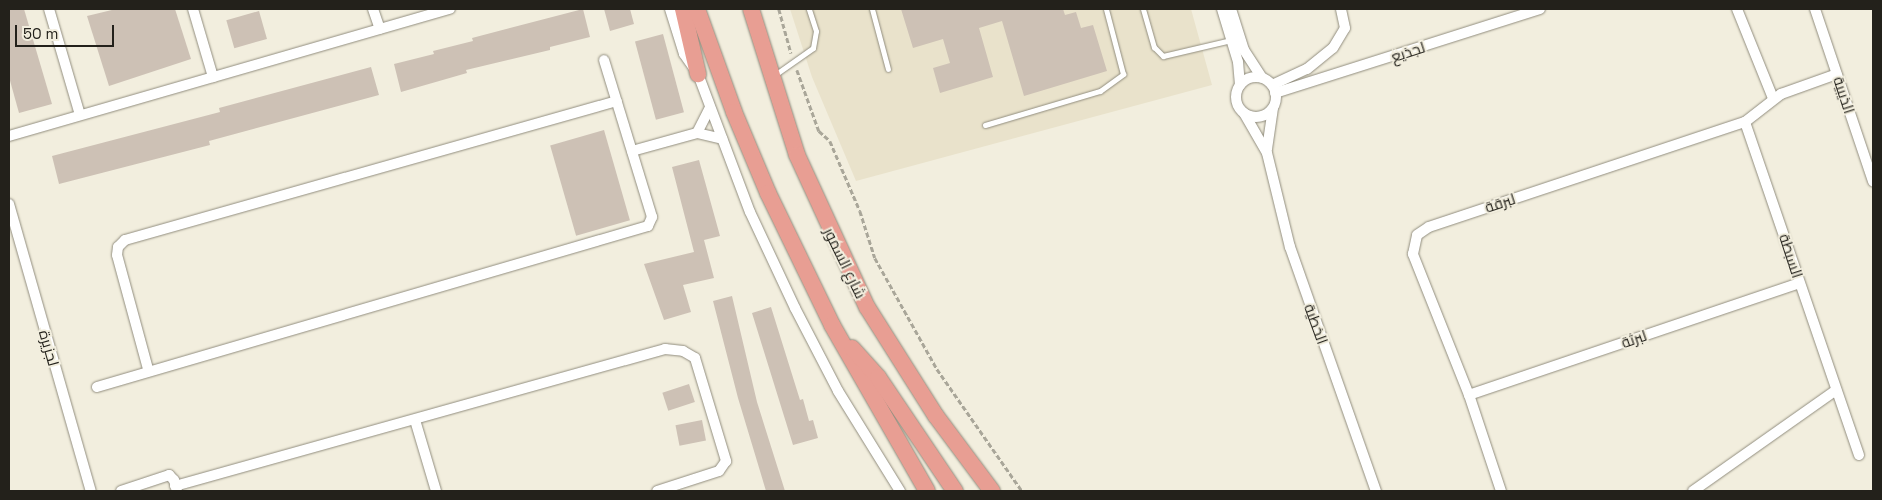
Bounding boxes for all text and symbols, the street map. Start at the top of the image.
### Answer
scale bar [18,15,116,47]
text: 50 m [23,24,58,43]
street label: لجذيع [1389,38,1427,66]
street label: الذيبية [1830,74,1858,116]
street label: لبرقة [1483,190,1517,216]
street label: شارع السمور [820,225,870,301]
street label: السبطة [1775,232,1807,280]
street label: الخطية [1300,301,1332,347]
street label: لبرثة [1619,326,1649,352]
street label: لجزيرة [35,328,63,368]

